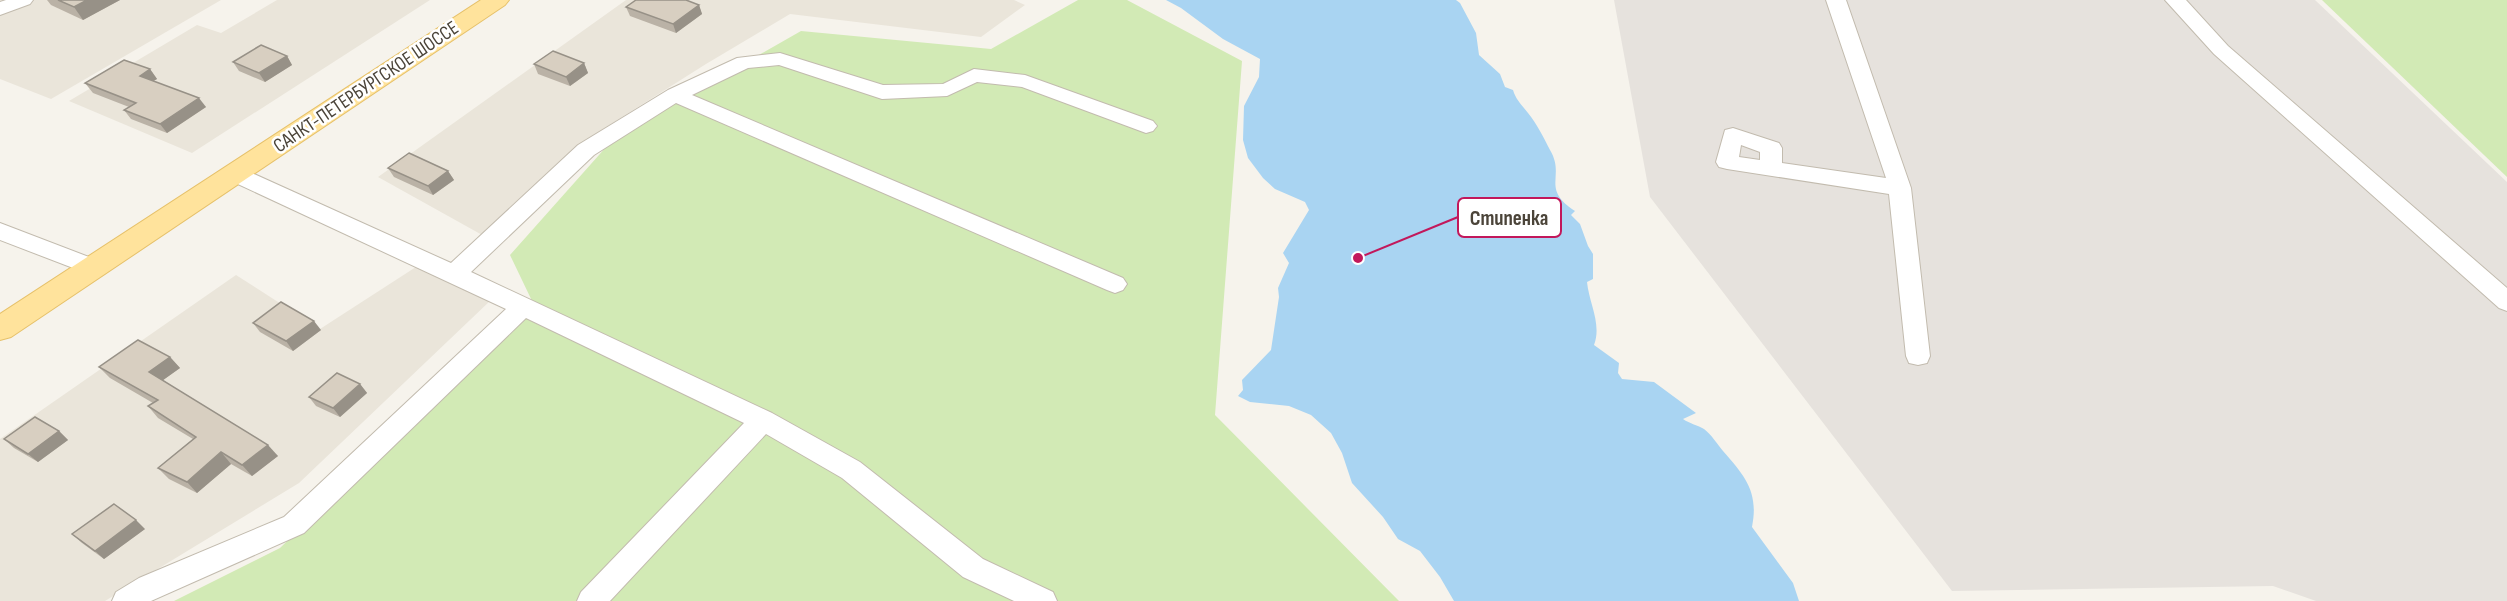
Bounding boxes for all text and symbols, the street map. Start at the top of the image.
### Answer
street label: САНКТ-ПЕТЕРБУРГСКОЕ ШОССЕ [269,16,463,158]
callout: Стипенка [1458,198,1561,237]
text: Стипенка [1470,206,1548,231]

